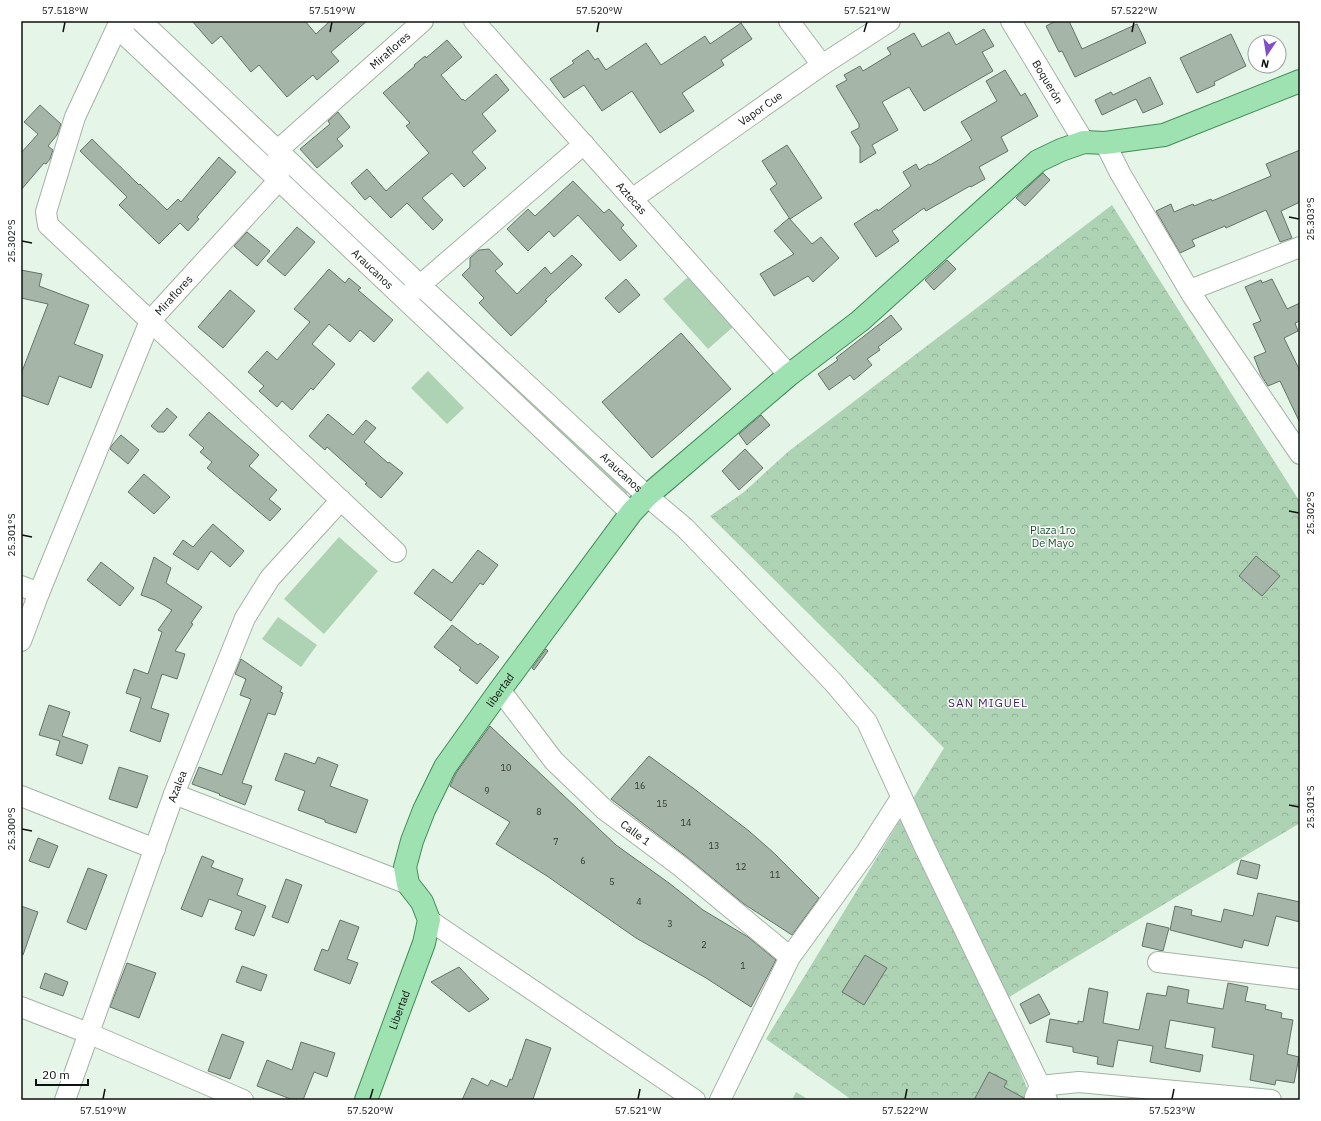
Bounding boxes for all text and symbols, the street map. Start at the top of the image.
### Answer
text: 57.518°W [42,4,88,17]
text: 57.519°W [309,4,355,17]
text: 57.520°W [576,4,622,17]
text: 57.521°W [844,4,890,17]
text: 57.522°W [1111,4,1157,17]
street label: Miraflores [367,29,413,72]
north arrow [1247,34,1287,74]
text: N [1260,56,1270,71]
street label: Boquerón [1029,57,1066,106]
street label: Vapor Cue [736,88,785,129]
street label: Aztecas [613,179,650,217]
text: 25.303°S [1304,197,1317,241]
text: 25.302°S [5,219,18,263]
street label: Araucanos [349,246,397,292]
street label: Miraflores [152,272,196,318]
street label: Araucanos [597,449,645,495]
text: 25.302°S [1304,491,1317,535]
text: 25.301°S [5,513,18,557]
park label: Plaza 1ro De Mayo [1030,523,1076,550]
street label: libertad [483,670,517,710]
district label: SAN MIGUEL [948,695,1028,710]
house number: 10 [501,762,511,773]
street label: Azalea [165,768,190,804]
house number: 16 [635,780,645,791]
house number: 9 [484,785,490,796]
text: 25.301°S [1304,785,1317,829]
house number: 15 [657,798,667,809]
house number: 8 [536,806,542,817]
text: 25.300°S [5,807,18,851]
street label: Calle 1 [618,817,654,849]
house number: 14 [681,817,691,828]
house number: 7 [553,836,559,847]
house number: 13 [709,840,719,851]
house number: 6 [580,855,586,866]
house number: 12 [736,861,746,872]
house number: 11 [770,869,780,880]
house number: 5 [609,876,615,887]
house number: 4 [636,896,642,907]
house number: 3 [667,918,673,929]
house number: 2 [701,939,707,950]
house number: 1 [740,960,746,971]
street label: Libertad [386,988,413,1032]
scale bar [36,1061,88,1087]
text: 20 m [42,1067,70,1082]
text: 57.519°W [80,1104,126,1117]
text: 57.520°W [347,1104,393,1117]
text: 57.521°W [615,1104,661,1117]
text: 57.522°W [882,1104,928,1117]
text: 57.523°W [1149,1104,1195,1117]

